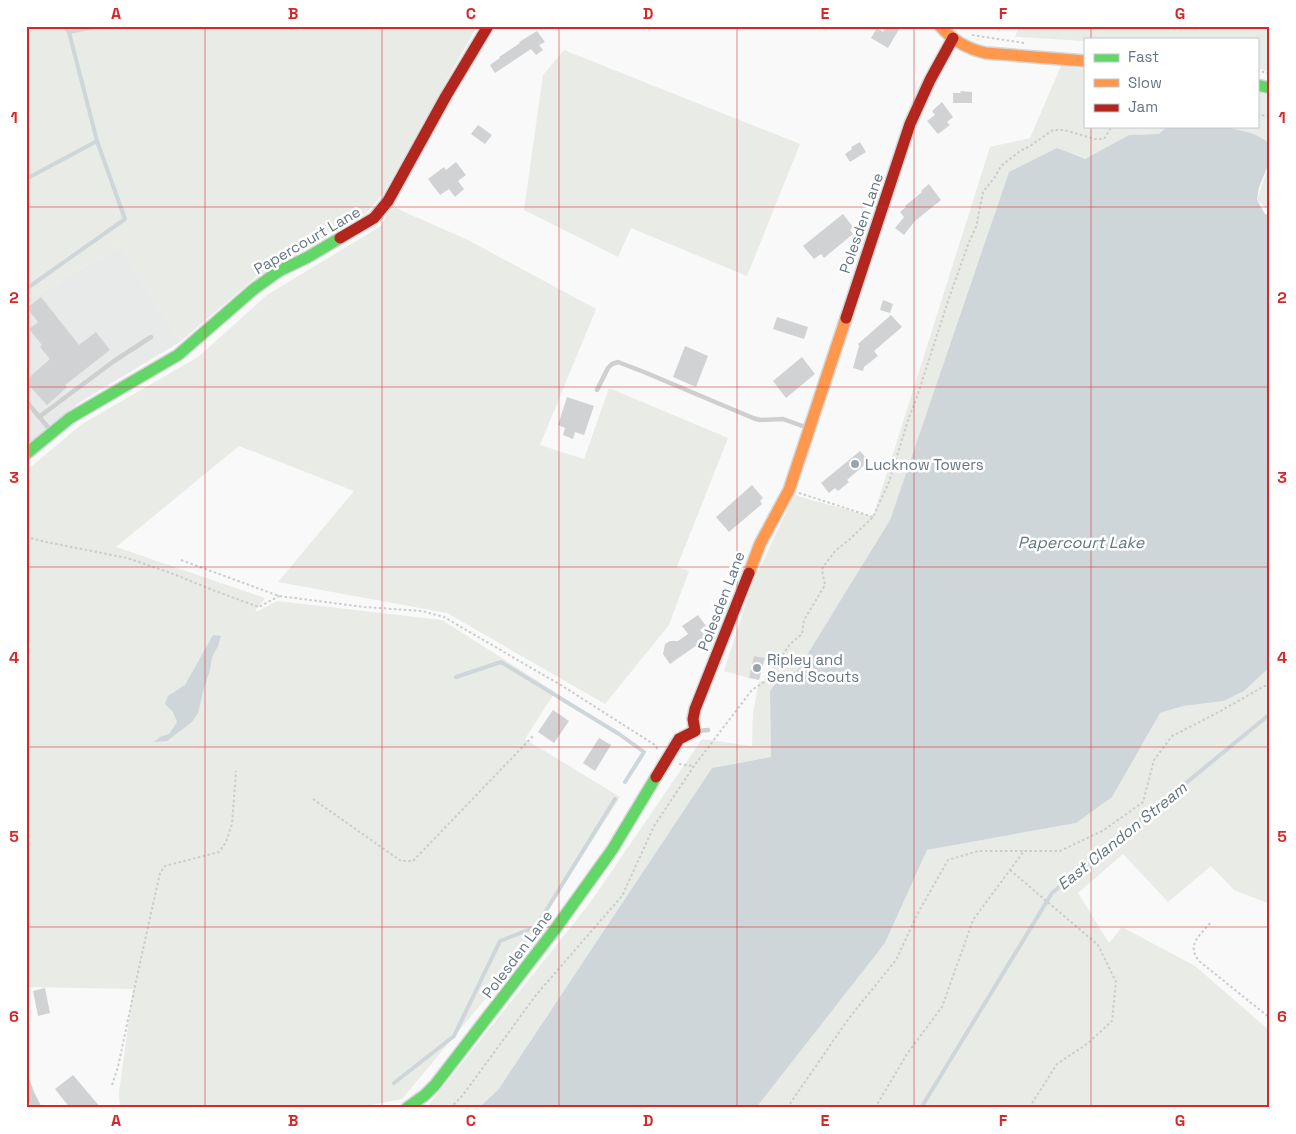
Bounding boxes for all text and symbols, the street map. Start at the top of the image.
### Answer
text: A [111,3,121,24]
text: B [288,3,298,24]
text: C [466,3,476,24]
text: D [643,3,653,24]
text: E [821,3,830,24]
text: F [999,3,1008,24]
text: G [1175,3,1185,24]
legend [1084,38,1258,128]
text: Fast [1128,47,1159,66]
text: Slow [1128,73,1162,92]
text: Jam [1128,97,1158,116]
text: 1 [10,107,18,128]
text: 1 [1278,107,1286,128]
street label: Polesden Lane [835,170,887,276]
street label: Papercourt Lane [250,202,364,278]
text: 2 [9,287,19,308]
text: 2 [1277,287,1287,308]
place label: Lucknow Towers [865,455,984,474]
marker: Lucknow Towers [849,458,861,470]
text: 3 [9,467,19,488]
text: 3 [1277,467,1287,488]
water label: Papercourt Lake [1018,532,1145,553]
street label: Polesden Lane [693,548,749,653]
text: 4 [9,647,19,668]
text: 4 [1277,647,1287,668]
place label: Ripley and Send Scouts [767,650,859,686]
marker: Ripley and Send Scouts [751,662,763,674]
water label: East Clandon Stream [1053,777,1192,895]
text: 5 [9,826,19,847]
text: 5 [1277,826,1287,847]
street label: Polesden Lane [478,906,556,1002]
text: 6 [9,1006,19,1027]
text: 6 [1277,1006,1287,1027]
text: A [111,1110,121,1131]
text: B [288,1110,298,1131]
text: C [466,1110,476,1131]
text: D [643,1110,653,1131]
text: E [821,1110,830,1131]
text: F [999,1110,1008,1131]
text: G [1175,1110,1185,1131]

